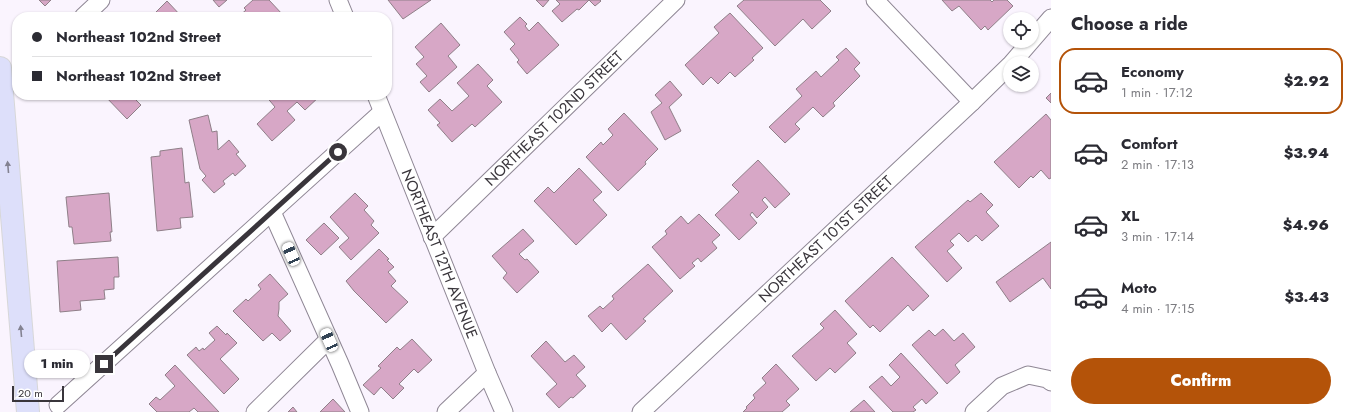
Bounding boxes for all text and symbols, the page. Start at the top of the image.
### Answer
text: Choose a ride [1071,11,1188,37]
map controls [1003,12,1039,92]
button: locate [1003,12,1039,48]
text: Northeast 102nd Street [56,26,221,48]
street label: NORTHEAST 102ND STREET [480,46,628,191]
button: layers [1003,56,1039,92]
text: Economy [1121,61,1184,83]
icon: car [1073,63,1109,99]
text: Northeast 102nd Street [56,65,221,87]
text: $2.92 [1284,70,1329,92]
text: 1 min · 17:12 [1121,83,1193,102]
text: Comfort [1121,133,1178,155]
icon: car [1073,135,1109,171]
text: $3.94 [1284,142,1329,164]
route start [329,143,347,161]
text: 2 min · 17:13 [1121,155,1194,174]
one-way arrow [5,161,11,173]
street label: NORTHEAST 12TH AVENUE [396,166,483,342]
street label: NORTHEAST 101ST STREET [754,171,898,308]
text: XL [1121,205,1139,227]
icon: car [1073,207,1109,243]
text: $4.96 [1283,214,1329,236]
text: 3 min · 17:14 [1121,227,1194,246]
car [281,241,301,267]
text: Moto [1121,277,1157,299]
icon: car [1073,279,1109,315]
text: $3.43 [1285,286,1329,308]
text: 4 min · 17:15 [1121,299,1194,318]
one-way arrow [18,325,25,337]
car [319,327,339,353]
callout: 1 min [24,350,90,378]
text: 1 min [41,354,73,373]
route end [95,355,113,373]
button: Confirm [1071,358,1331,404]
scale bar [12,384,64,403]
text: 20 m [18,385,43,401]

